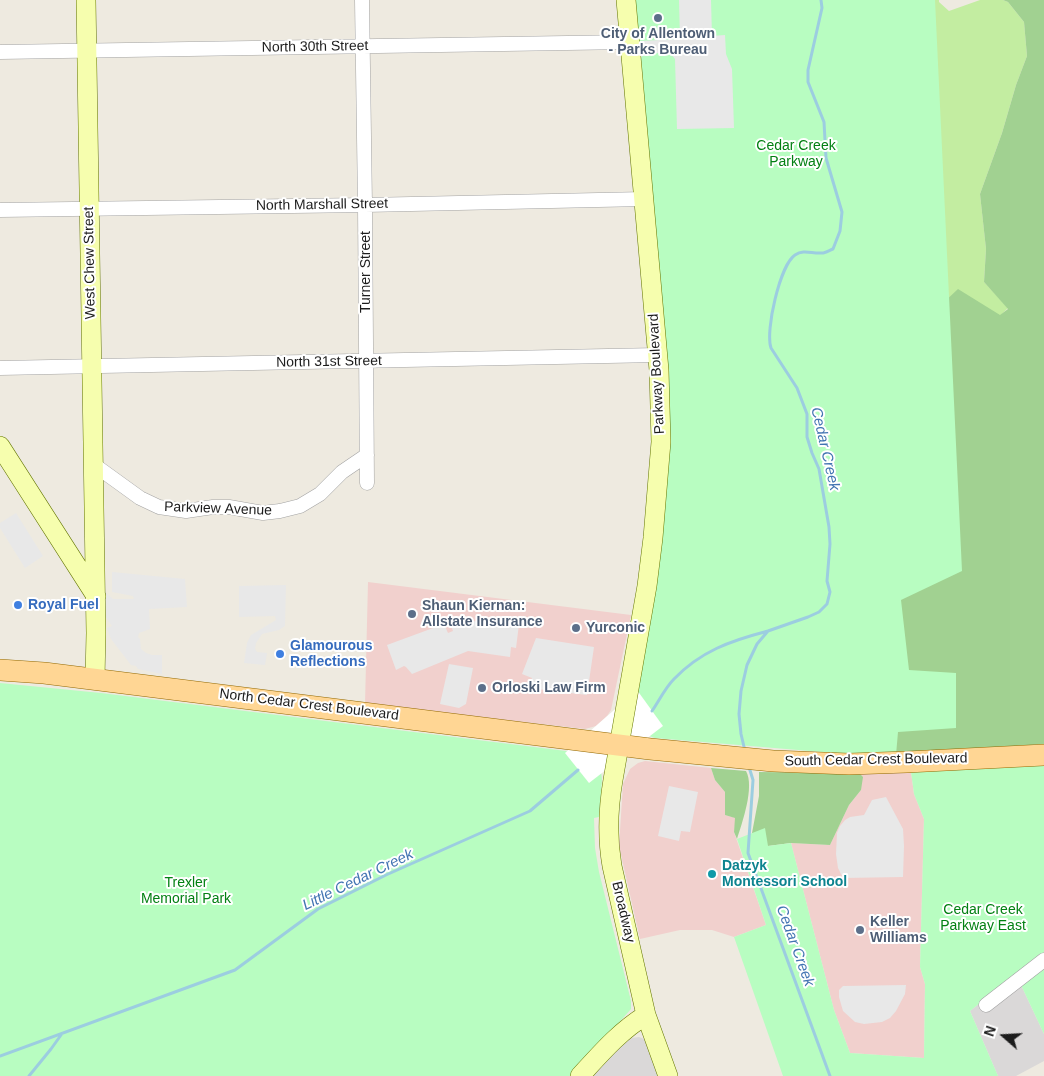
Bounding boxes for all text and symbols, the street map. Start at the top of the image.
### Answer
marker: City of Allentown - Parks Bureau [652,12,664,24]
place label: City of Allentown - Parks Bureau [601,26,715,58]
street label: North 30th Street [262,38,368,56]
park label: Cedar Creek Parkway [756,138,836,170]
street label: North Marshall Street [256,195,388,215]
street label: West Chew Street [81,207,99,319]
street label: Turner Street [358,231,374,313]
street label: Parkway Boulevard [645,313,669,435]
street label: North 31st Street [276,353,382,371]
water label: Cedar Creek [807,406,843,492]
street label: Parkview Avenue [164,499,272,519]
place label: Royal Fuel [28,597,99,613]
place label: Shaun Kiernan: Allstate Insurance [422,598,543,630]
marker: Royal Fuel [12,599,24,611]
marker: Shaun Kiernan: Allstate Insurance [406,608,418,620]
place label: Yurconic [586,620,645,636]
marker: Yurconic [570,622,582,634]
place label: Glamourous Reflections [290,638,372,670]
marker: Glamourous Reflections [274,648,286,660]
place label: Orloski Law Firm [492,680,606,696]
marker: Orloski Law Firm [476,682,488,694]
street label: North Cedar Crest Boulevard [218,686,400,724]
street label: South Cedar Crest Boulevard [784,750,968,770]
water label: Little Cedar Creek [300,845,416,915]
place label: Datzyk Montessori School [722,858,847,890]
marker: Datzyk Montessori School [706,868,718,880]
park label: Trexler Memorial Park [141,875,231,908]
street label: Broadway [608,880,638,944]
park label: Cedar Creek Parkway East [940,902,1026,934]
water label: Cedar Creek [772,903,818,989]
place label: Keller Williams [870,914,927,946]
marker: Keller Williams [854,924,866,936]
north arrow [979,1011,1029,1061]
text: N [981,1024,999,1039]

